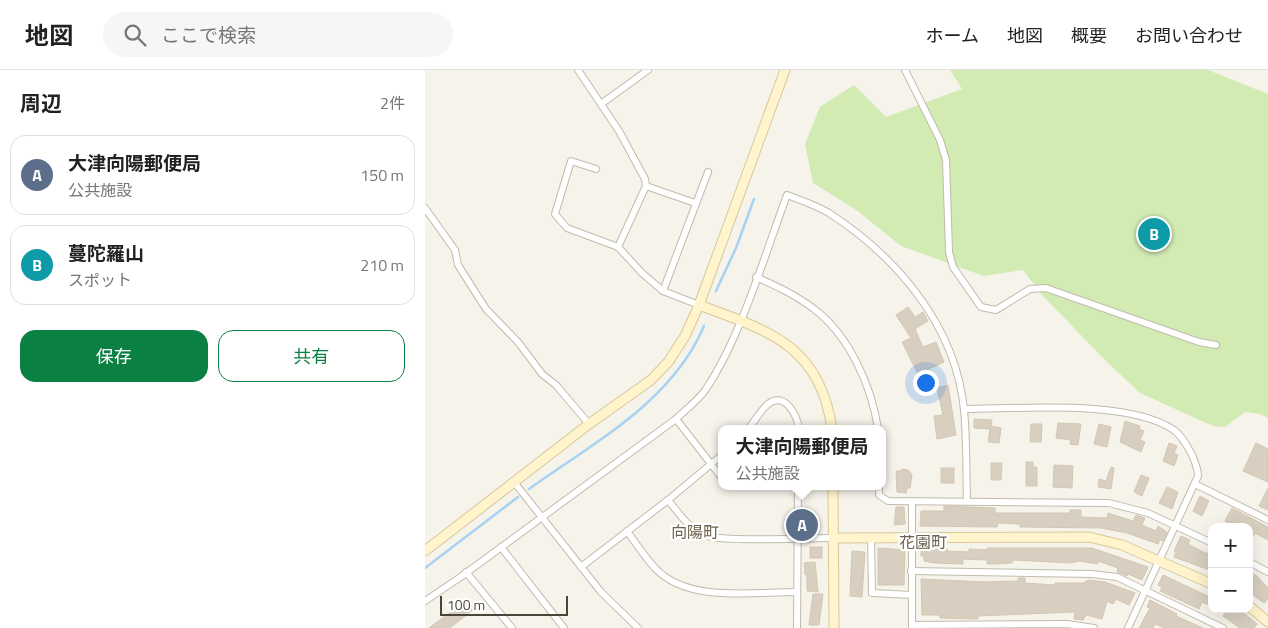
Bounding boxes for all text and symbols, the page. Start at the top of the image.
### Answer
search box [103,12,453,57]
text: 地図 [25,17,73,53]
text: ここで検索 [161,20,256,49]
icon: search [121,21,149,49]
text: ホーム [926,22,979,49]
text: 地図 [1007,22,1043,49]
text: 概要 [1071,22,1107,49]
text: お問い合わせ [1135,22,1243,49]
text: 周辺 [20,87,62,119]
text: 2件 [380,91,405,115]
text: 大津向陽郵便局 [68,148,201,177]
text: A [32,163,42,187]
text: 150 m [360,163,404,187]
text: 公共施設 [68,178,132,202]
pin: B [1138,215,1170,253]
text: 蔓陀羅山 [68,238,144,267]
text: B [32,253,42,277]
text: 210 m [360,253,404,277]
text: スポット [68,268,132,292]
button: 保存 [20,330,208,382]
button: 共有 [218,330,405,382]
your location [913,370,939,396]
popup [718,425,886,490]
text: 大津向陽郵便局 [735,431,869,460]
text: 公共施設 [735,461,800,485]
pin: A [786,506,818,544]
district label: 向陽町 [671,520,719,544]
map controls [1208,523,1253,613]
button: + [1208,523,1253,568]
district label: 花園町 [899,530,947,554]
button: − [1208,568,1253,613]
scale bar [440,593,567,616]
text: 100 m [447,594,485,615]

